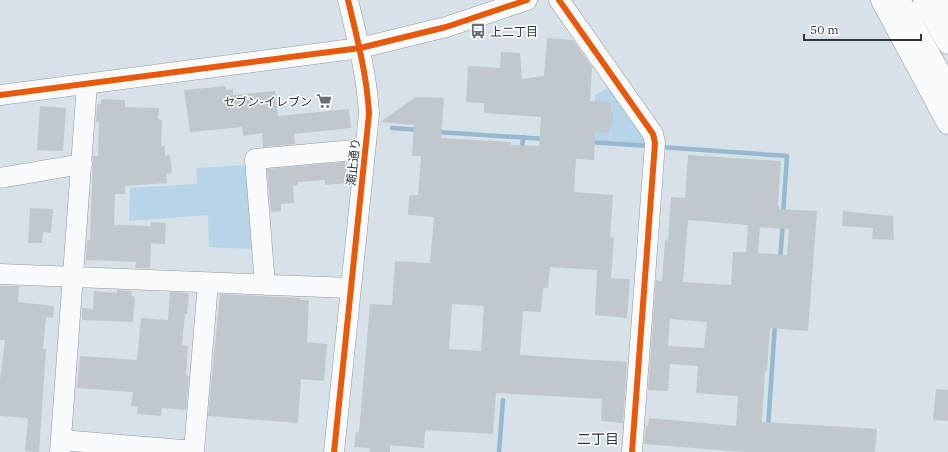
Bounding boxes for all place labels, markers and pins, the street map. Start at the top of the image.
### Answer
bus stop icon: 上二丁目 [469,22,487,40]
place label: 上二丁目 [490,24,538,39]
supermarket icon: セブン-イレブン [315,92,333,110]
place label: セブン-イレブン [223,94,312,109]

